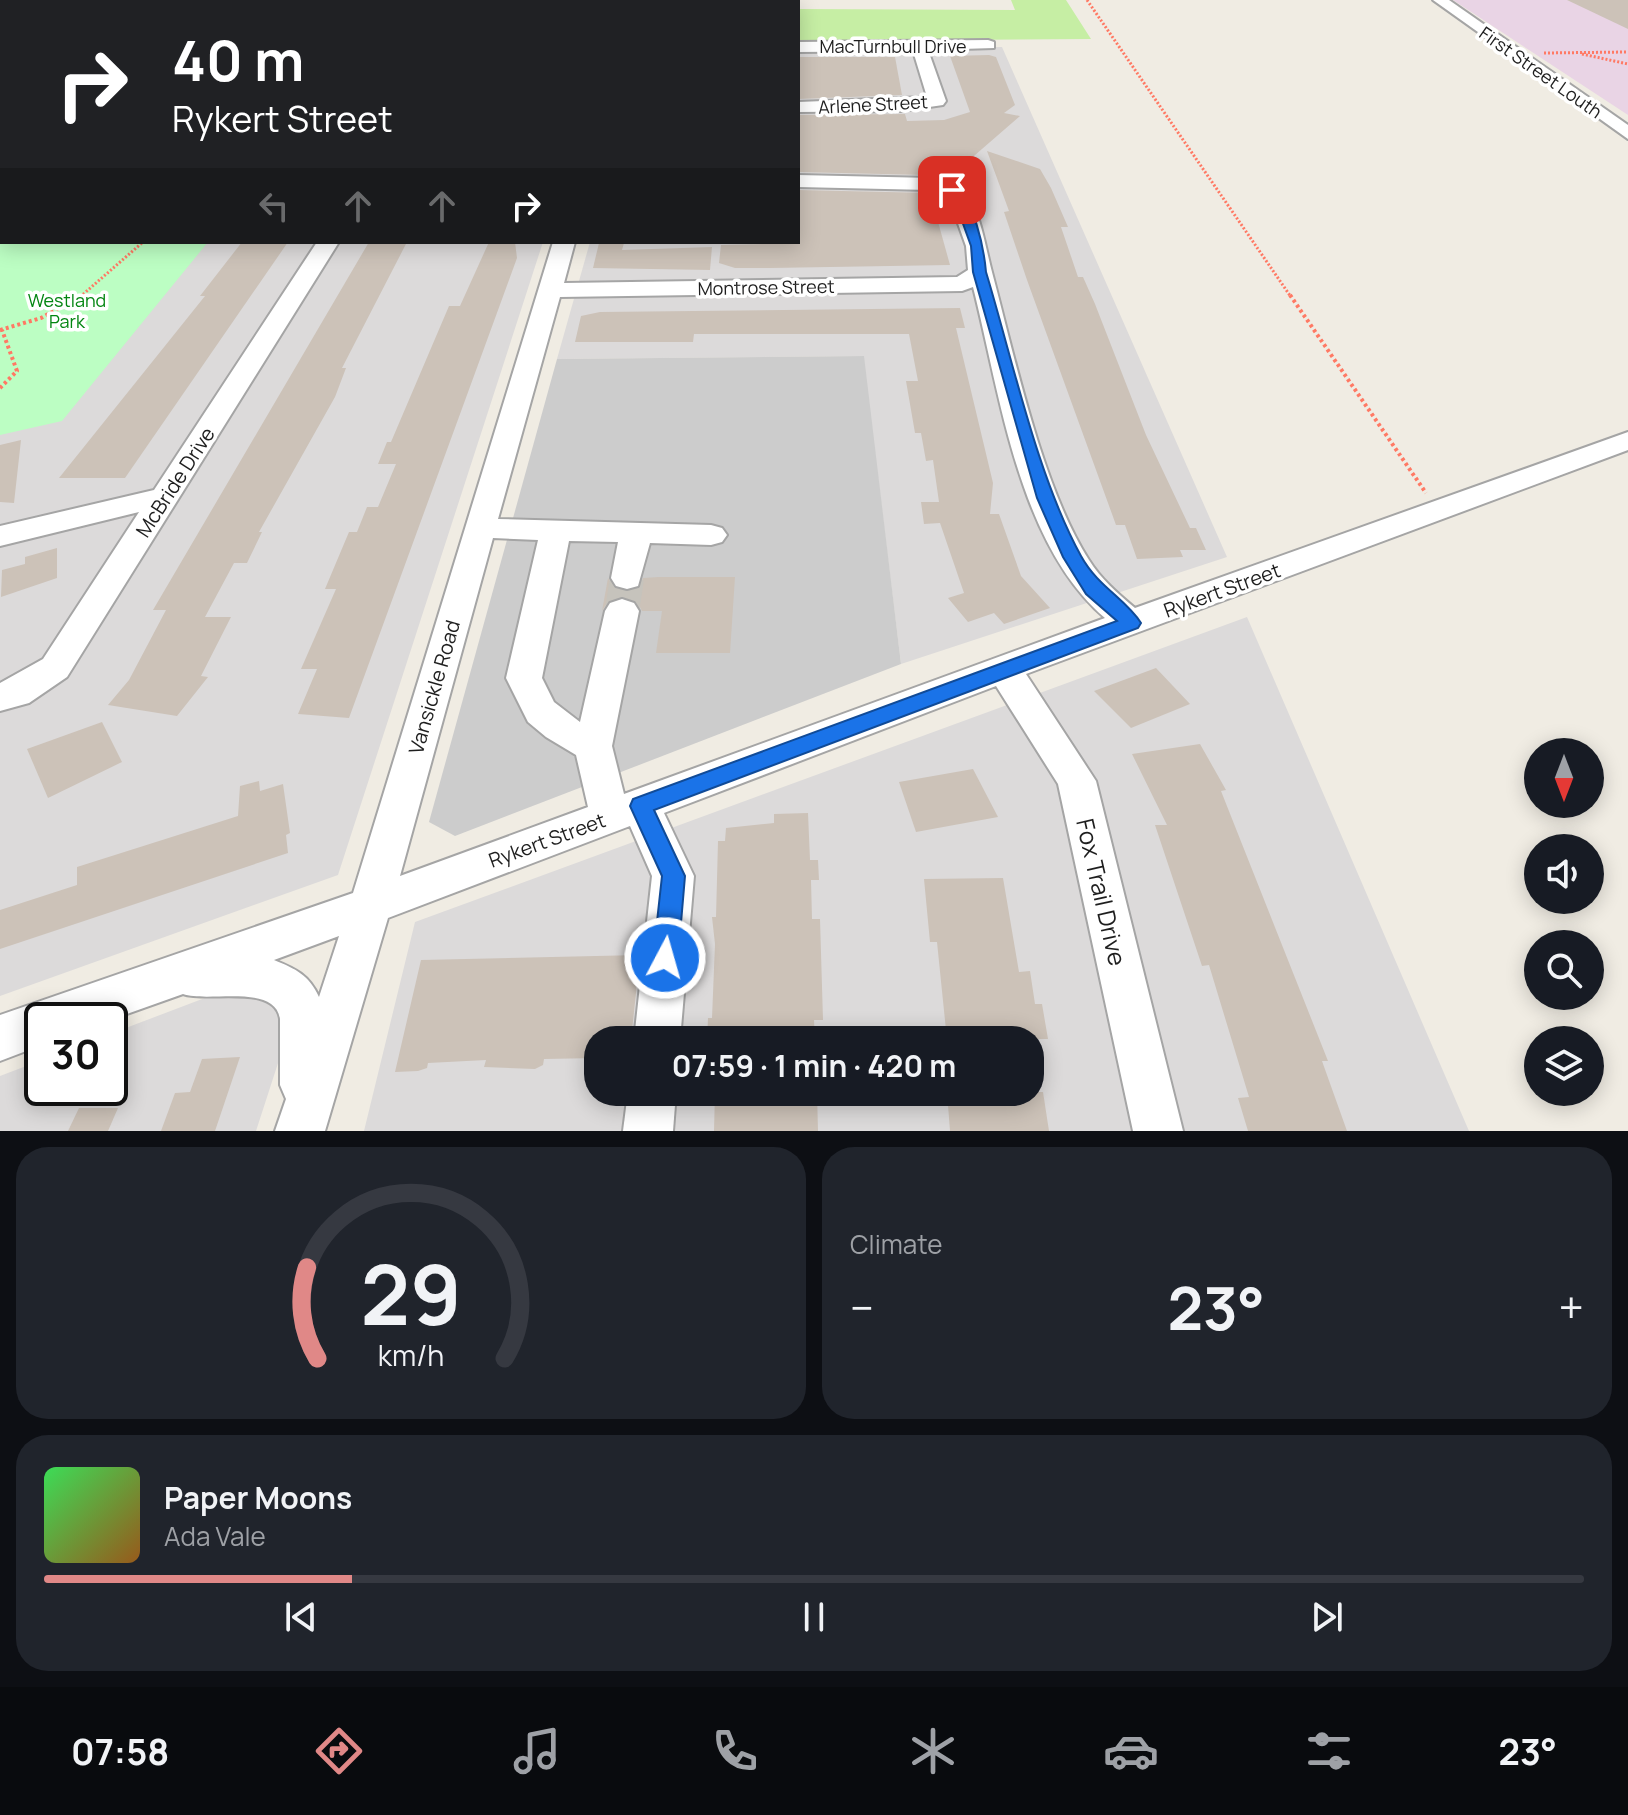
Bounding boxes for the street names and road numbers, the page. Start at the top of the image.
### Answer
street label: First Street Louth [1475,21,1607,123]
street label: MacTurnbull Drive [819,34,967,58]
street label: Arlene Street [817,89,929,119]
street label: Montrose Street [697,274,835,300]
street label: McBride Drive [129,422,221,542]
street label: Rykert Street [1160,556,1284,624]
street label: Vansickle Road [402,617,466,757]
street label: Rykert Street [485,806,609,874]
street label: Fox Trail Drive [1069,815,1135,969]

